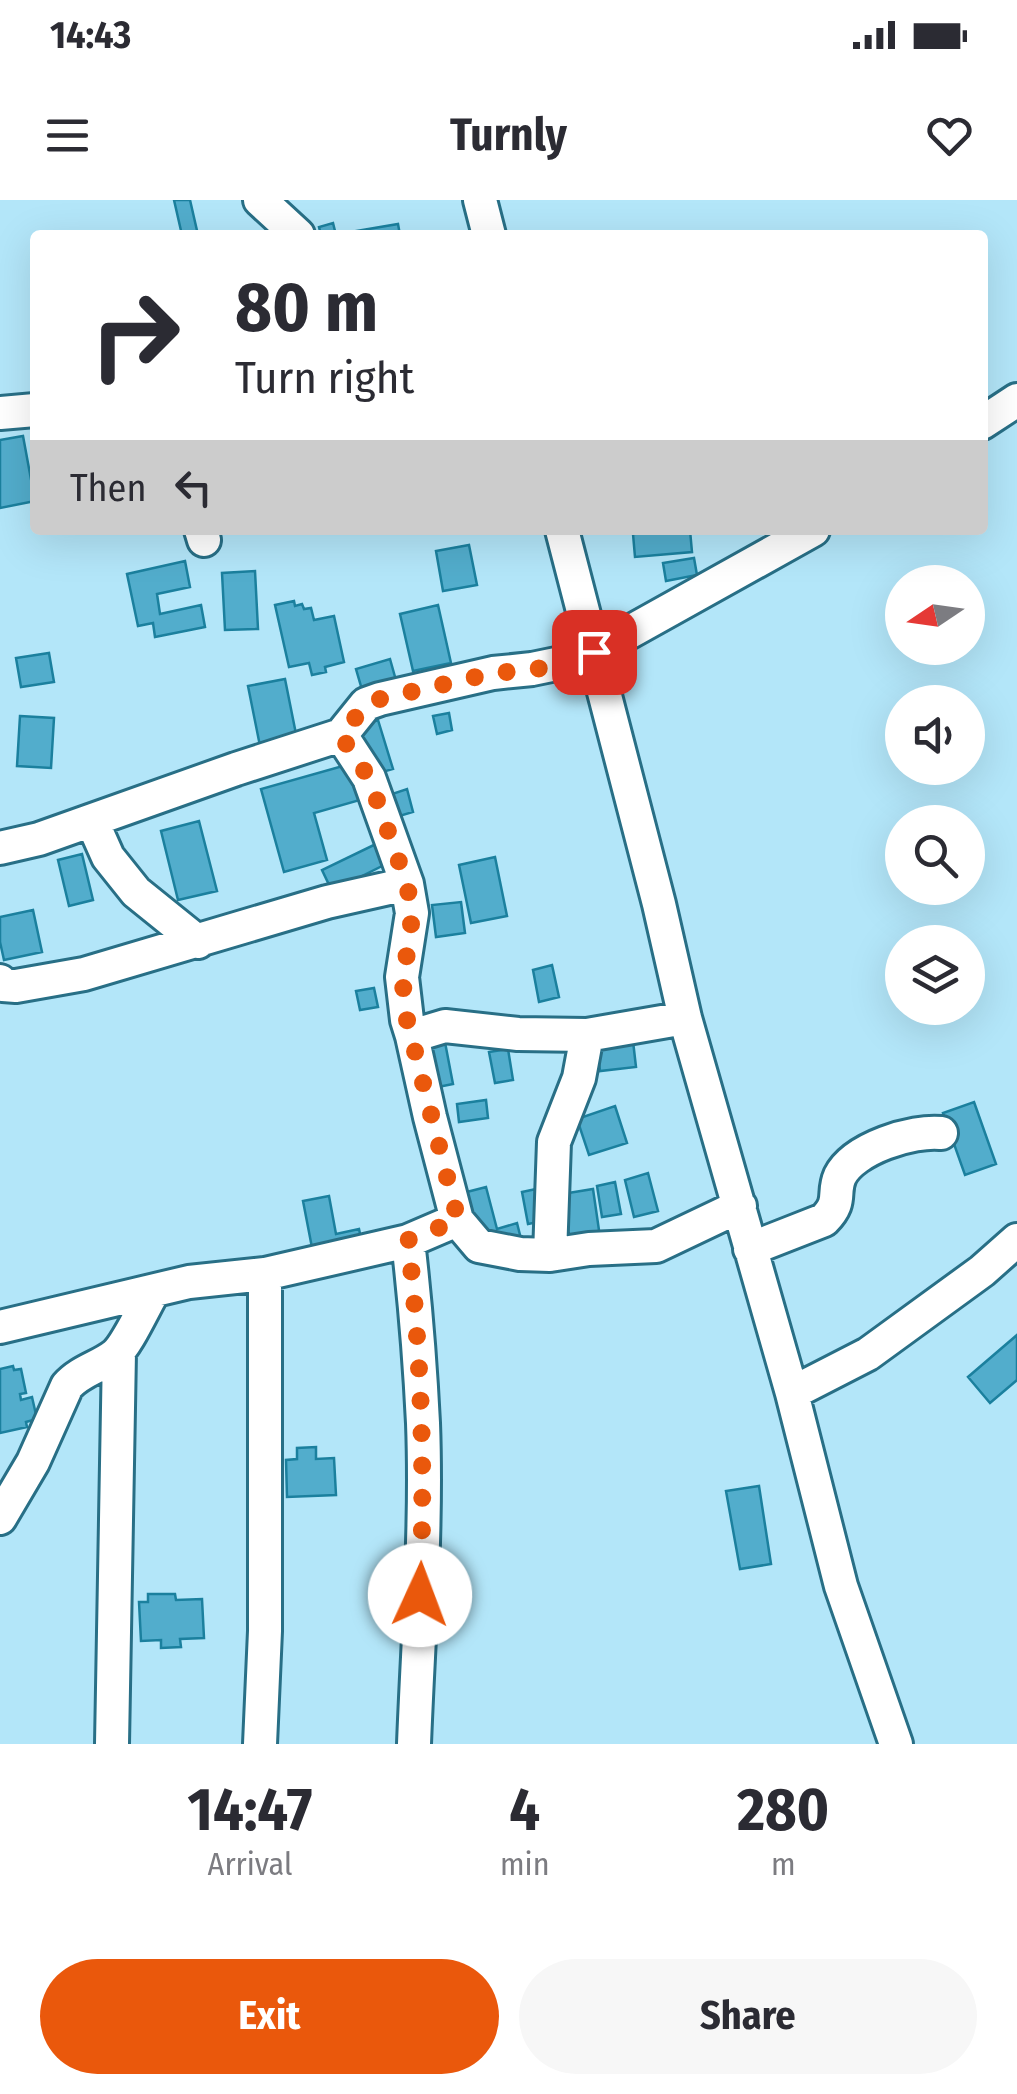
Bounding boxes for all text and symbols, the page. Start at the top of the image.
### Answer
text: 14:43 [50,12,131,58]
icon: menu [40,108,95,163]
text: Turnly [450,108,567,162]
icon: heart [922,108,977,163]
text: 80 m [235,266,378,350]
icon: right [70,270,200,400]
text: Turn right [235,351,414,405]
icon: left [166,460,221,515]
text: Then [70,465,146,511]
north arrow [885,565,985,665]
map controls [885,565,985,1025]
pin [552,610,637,695]
icon: arrive [567,625,622,680]
button: sound [885,685,985,785]
button: search [885,805,985,905]
button: layers [885,925,985,1025]
position arrow [368,1543,472,1647]
text: 14:47 [188,1774,312,1846]
text: 4 [509,1774,540,1846]
text: 280 [737,1774,829,1846]
text: Arrival [208,1845,292,1883]
text: min [500,1845,550,1883]
text: m [771,1845,796,1883]
button: Exit [40,1959,499,2074]
button: Share [519,1959,977,2074]

